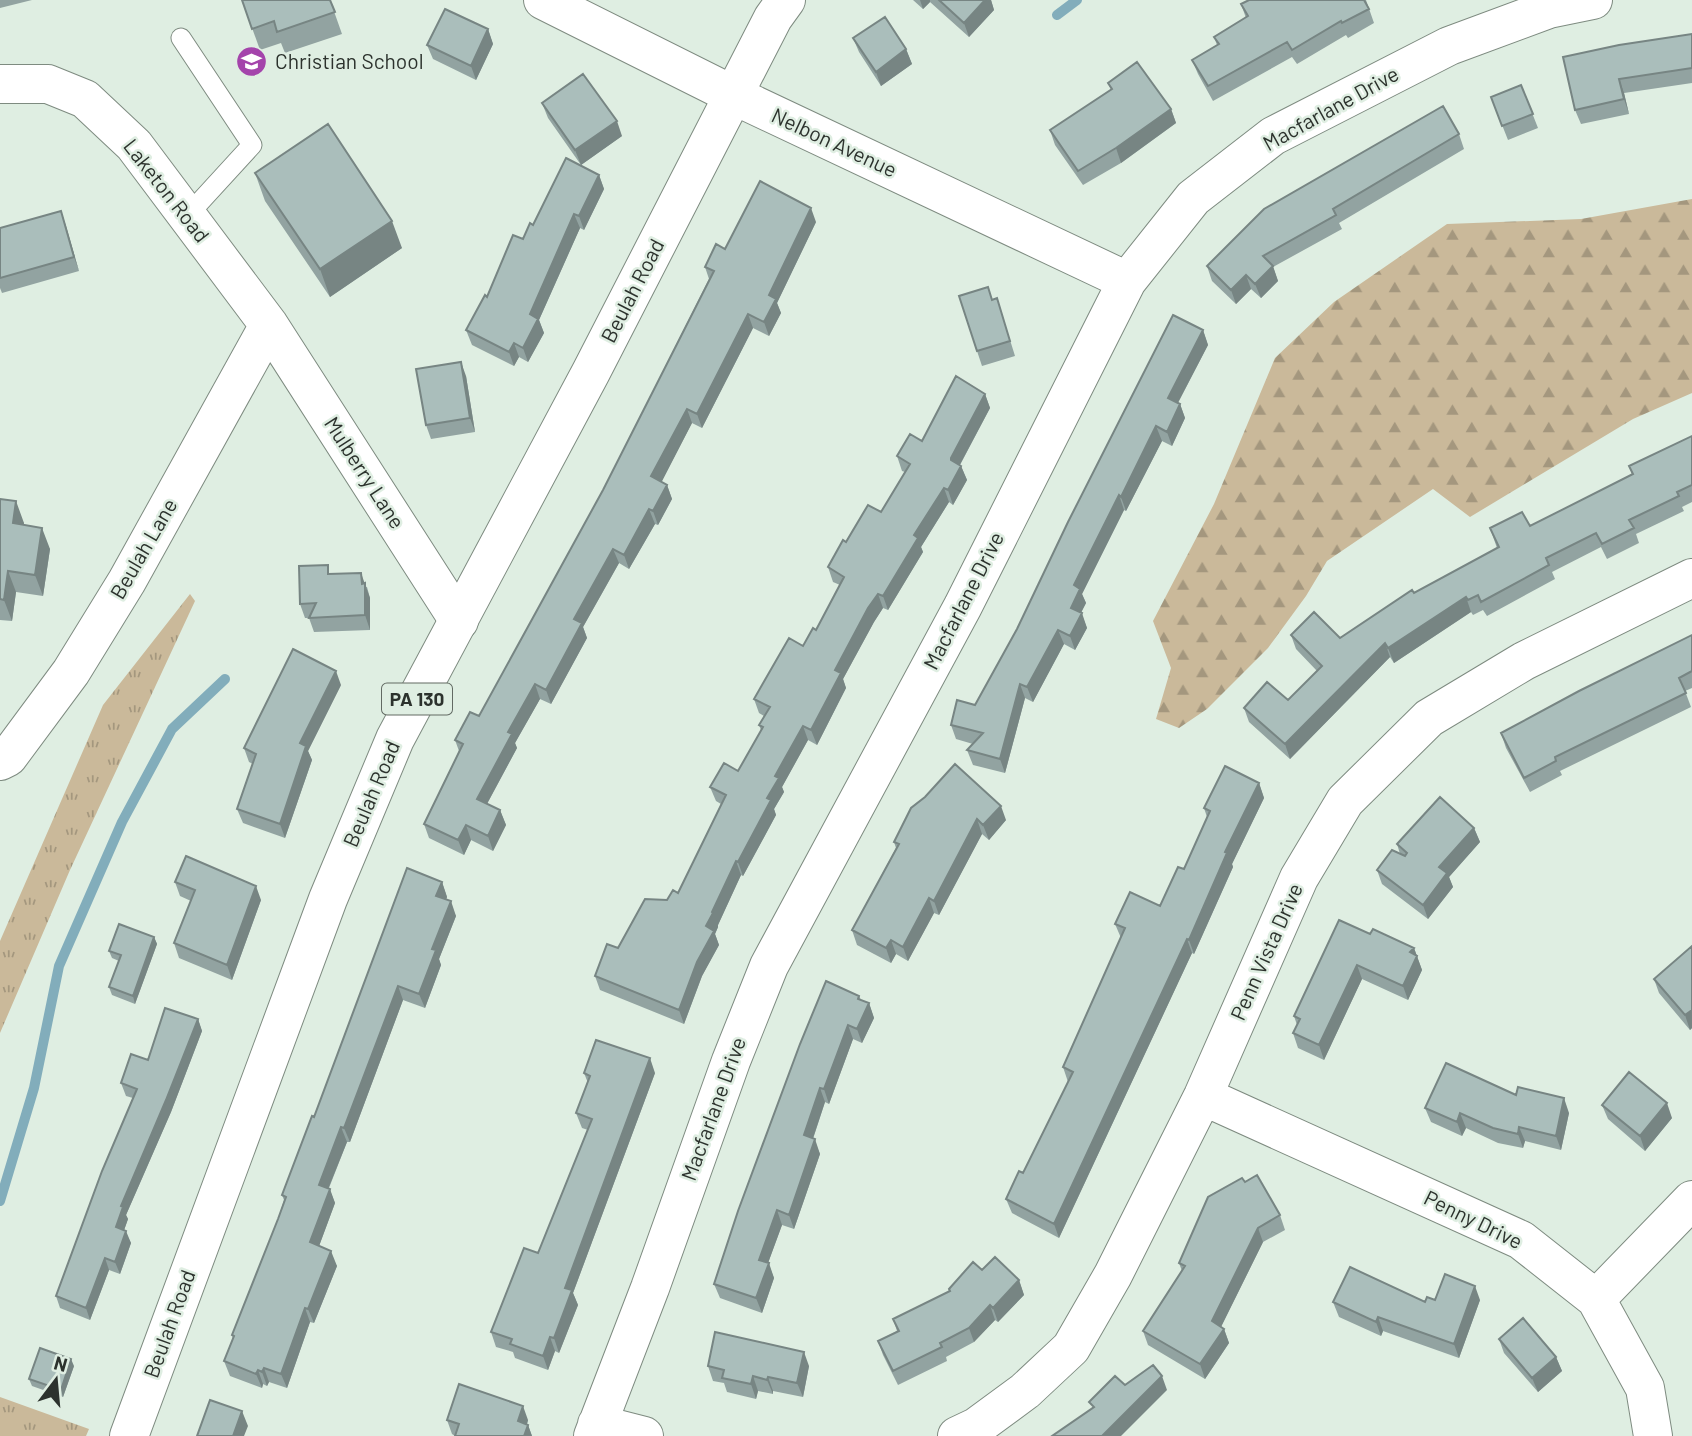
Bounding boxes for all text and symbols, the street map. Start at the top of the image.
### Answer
school or university icon: Christian School [235,45,269,79]
place label: Christian School [275,48,423,73]
street label: Macfarlane Drive [1258,60,1402,155]
street label: Nelbon Avenue [768,102,901,182]
street label: Laketon Road [119,133,215,247]
street label: Beulah Road [595,234,668,346]
street label: Mulberry Lane [320,412,411,533]
street label: Beulah Lane [104,494,181,603]
street label: Macfarlane Drive [917,527,1008,673]
road number: PA 130 [382,684,452,714]
street label: Beulah Road [337,736,404,850]
street label: Penn Vista Drive [1224,879,1307,1024]
street label: Macfarlane Drive [675,1033,750,1184]
street label: Penny Drive [1420,1184,1527,1253]
street label: Beulah Road [137,1266,200,1381]
north arrow [21,1345,91,1415]
text: N [52,1350,70,1376]

